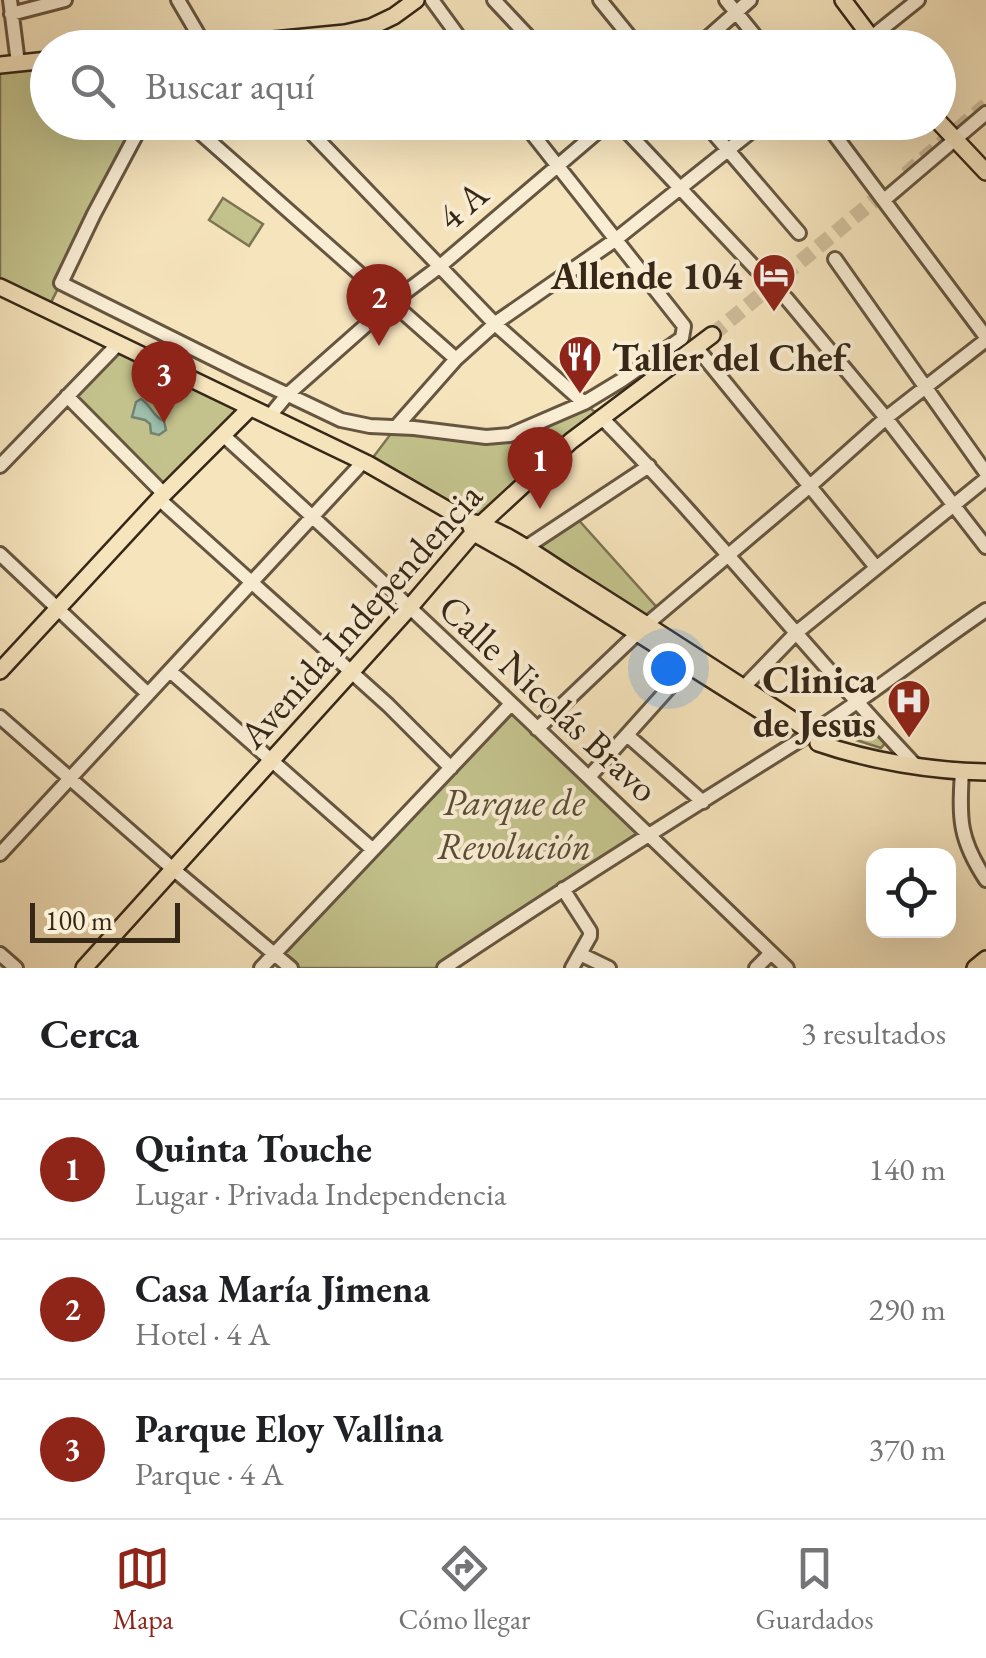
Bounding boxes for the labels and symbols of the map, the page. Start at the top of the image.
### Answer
street label: 4 A [426,169,498,241]
place label: Allende 104 [550,251,743,300]
hotel icon: Allende 104 [751,252,797,313]
pin: 2 [346,264,412,346]
place label: Taller del Chef [612,333,851,382]
restaurant icon: Taller del Chef [557,334,603,395]
pin: 3 [132,340,196,423]
pin: 1 [508,426,572,509]
street label: Avenida Independencia [227,471,493,759]
street label: Calle Nicolás Bravo [429,584,669,812]
your location [643,643,694,694]
place label: Clinica de Jesus [753,655,876,748]
hospital icon: Clinica de Jesus [886,678,932,739]
park label: Parque de Revolución [437,777,591,870]
scale bar [30,898,180,943]

